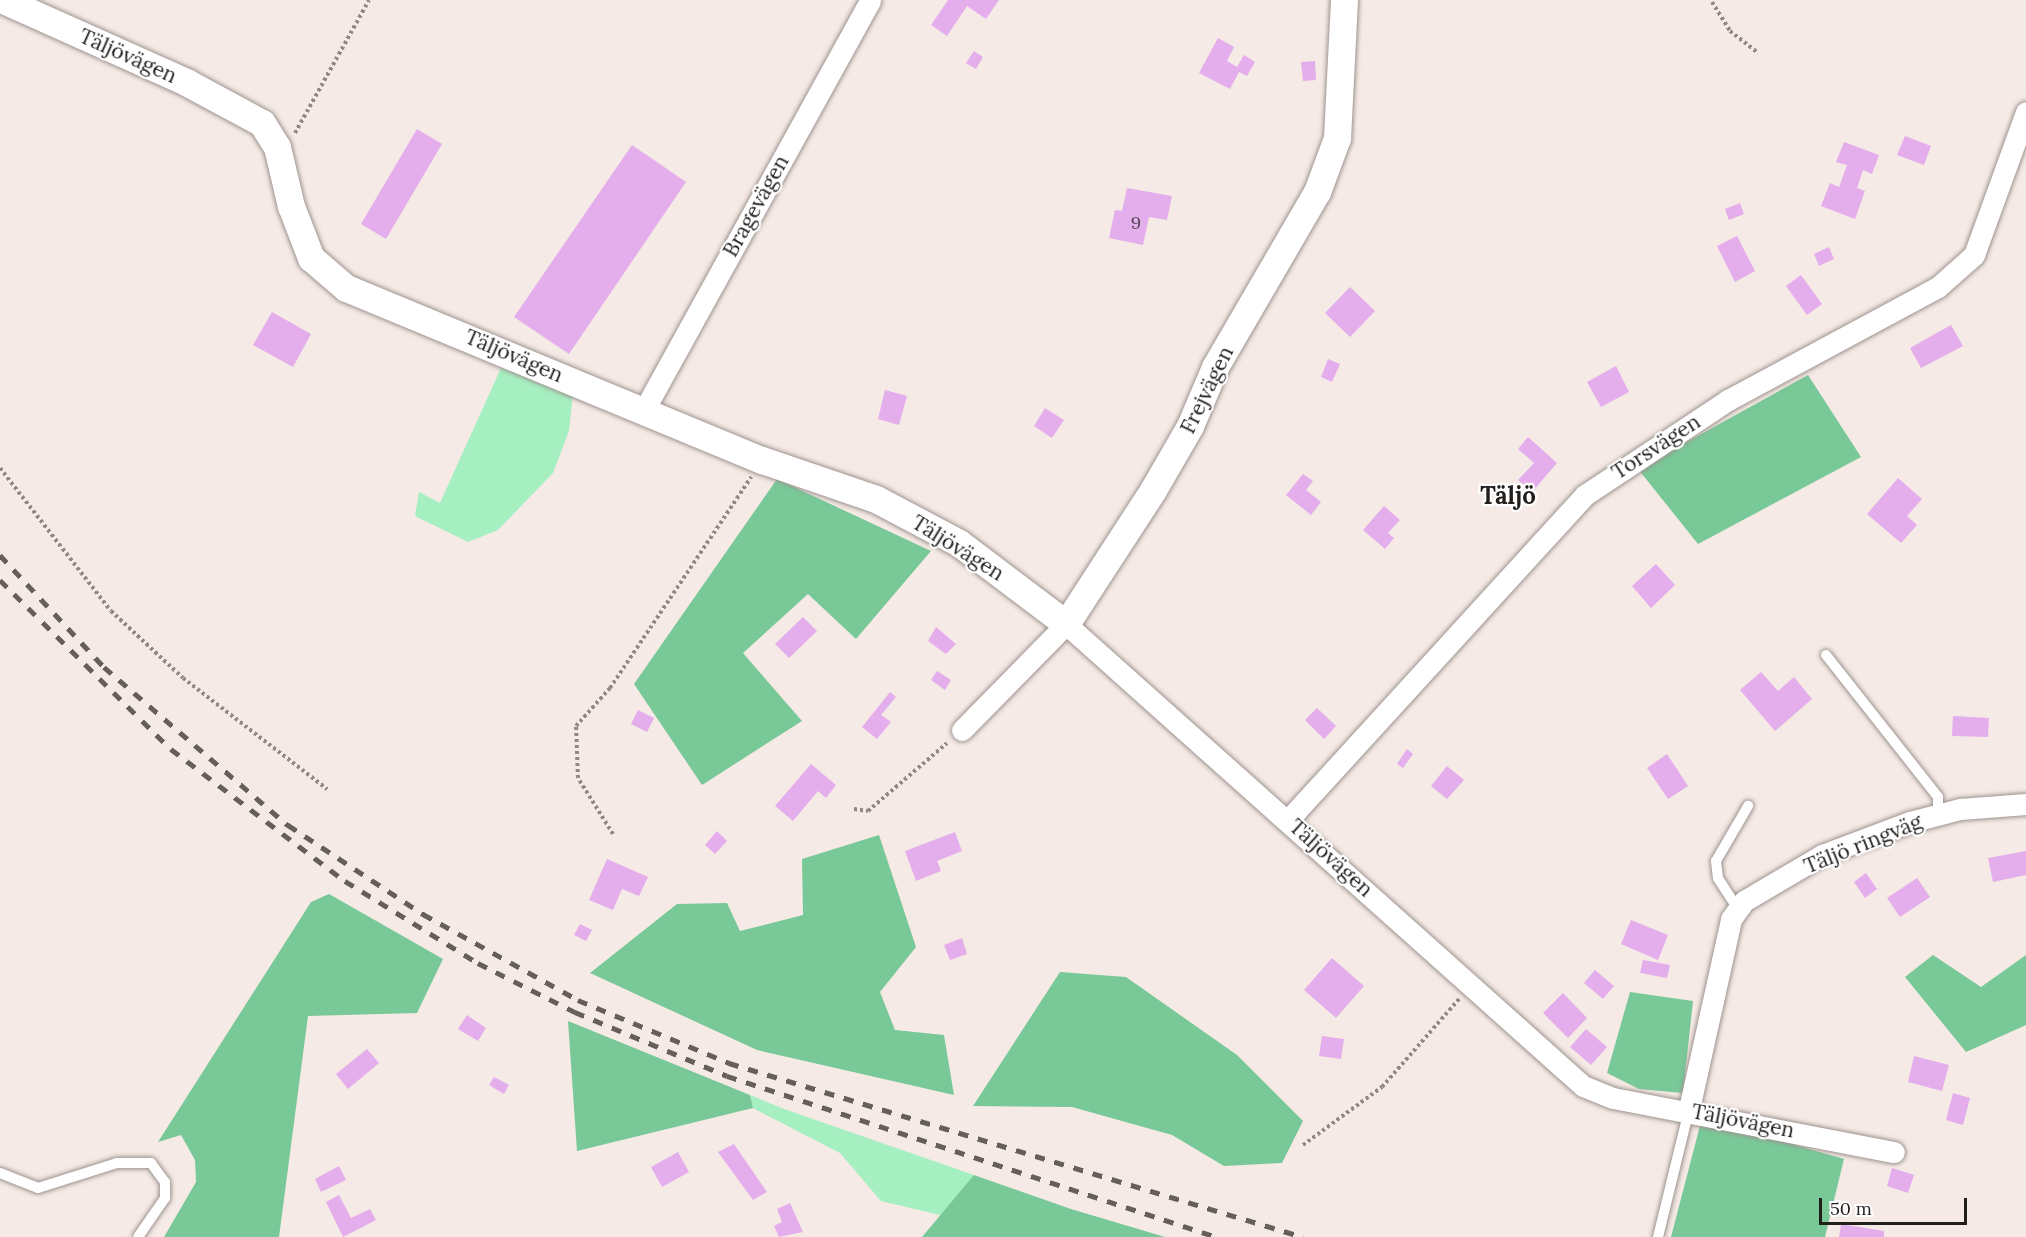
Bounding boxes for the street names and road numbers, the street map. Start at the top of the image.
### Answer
street label: Täljövägen [75,23,181,89]
street label: Bragevägen [718,151,794,261]
street label: Täljövägen [461,324,567,388]
street label: Frejvägen [1175,342,1239,438]
street label: Torsvägen [1607,409,1705,485]
street label: Täljövägen [907,510,1009,586]
street label: Täljö ringväg [1800,809,1926,879]
street label: Täljövägen [1284,814,1378,902]
street label: Täljövägen [1690,1099,1796,1143]

